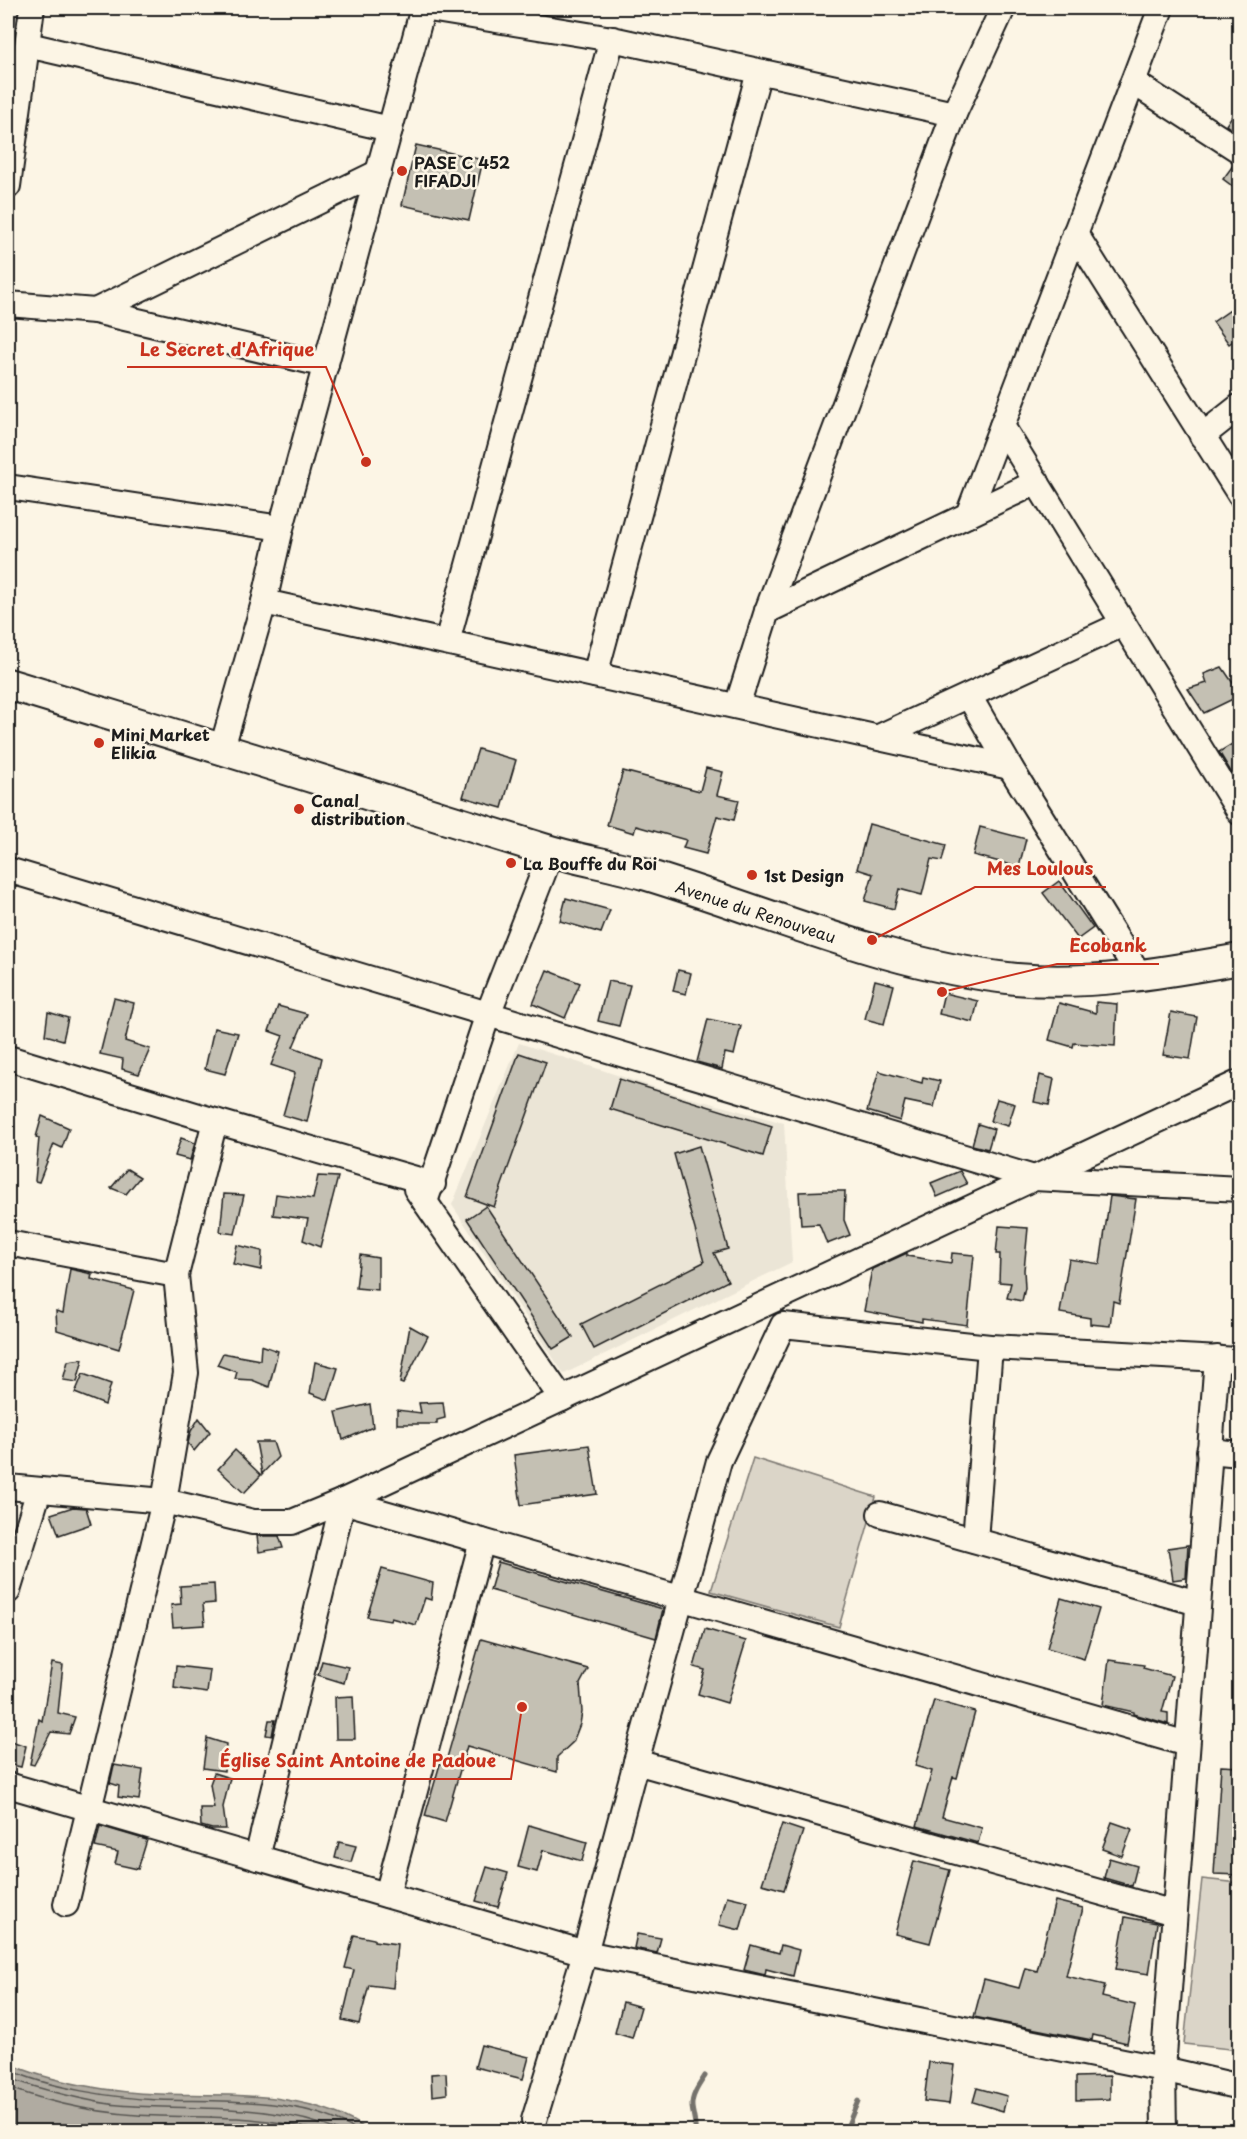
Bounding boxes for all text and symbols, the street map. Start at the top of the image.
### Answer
place label: PASE C 452 FIFADJI [414,150,510,192]
marker: PASE C 452 FIFADJI [395,164,409,178]
callout: Le Secret d'Afrique [127,331,326,367]
text: Le Secret d'Afrique [140,335,314,362]
place label: Mini Market Elikia [111,722,210,764]
marker: Mini Market Elikia [92,736,106,750]
place label: Canal distribution [311,788,406,830]
marker: Canal distribution [292,802,306,816]
place label: La Bouffe du Roi [523,851,658,875]
callout: Mes Loulous [975,851,1106,887]
text: Mes Loulous [987,854,1094,881]
marker: La Bouffe du Roi [504,856,518,870]
place label: 1st Design [764,863,844,887]
marker: 1st Design [745,868,759,882]
street label: Avenue du Renouveau [673,874,839,948]
callout: Ecobank [1057,928,1159,964]
text: Ecobank [1069,931,1147,958]
callout: Église Saint Antoine de Padoue [206,1743,511,1779]
text: Église Saint Antoine de Padoue [220,1746,496,1773]

